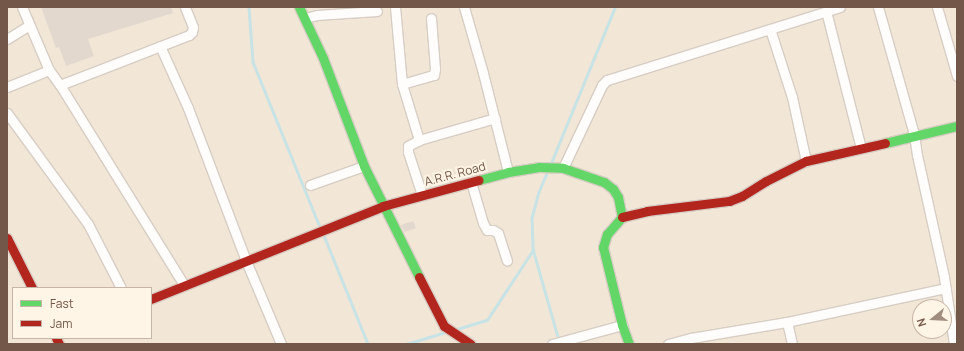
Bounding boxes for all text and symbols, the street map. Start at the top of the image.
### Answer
street label: A.R.R. Road [423,159,487,189]
legend [12,287,152,339]
text: Fast [50,295,74,312]
north arrow [912,299,952,339]
text: Jam [50,315,72,332]
text: N [913,316,929,329]

